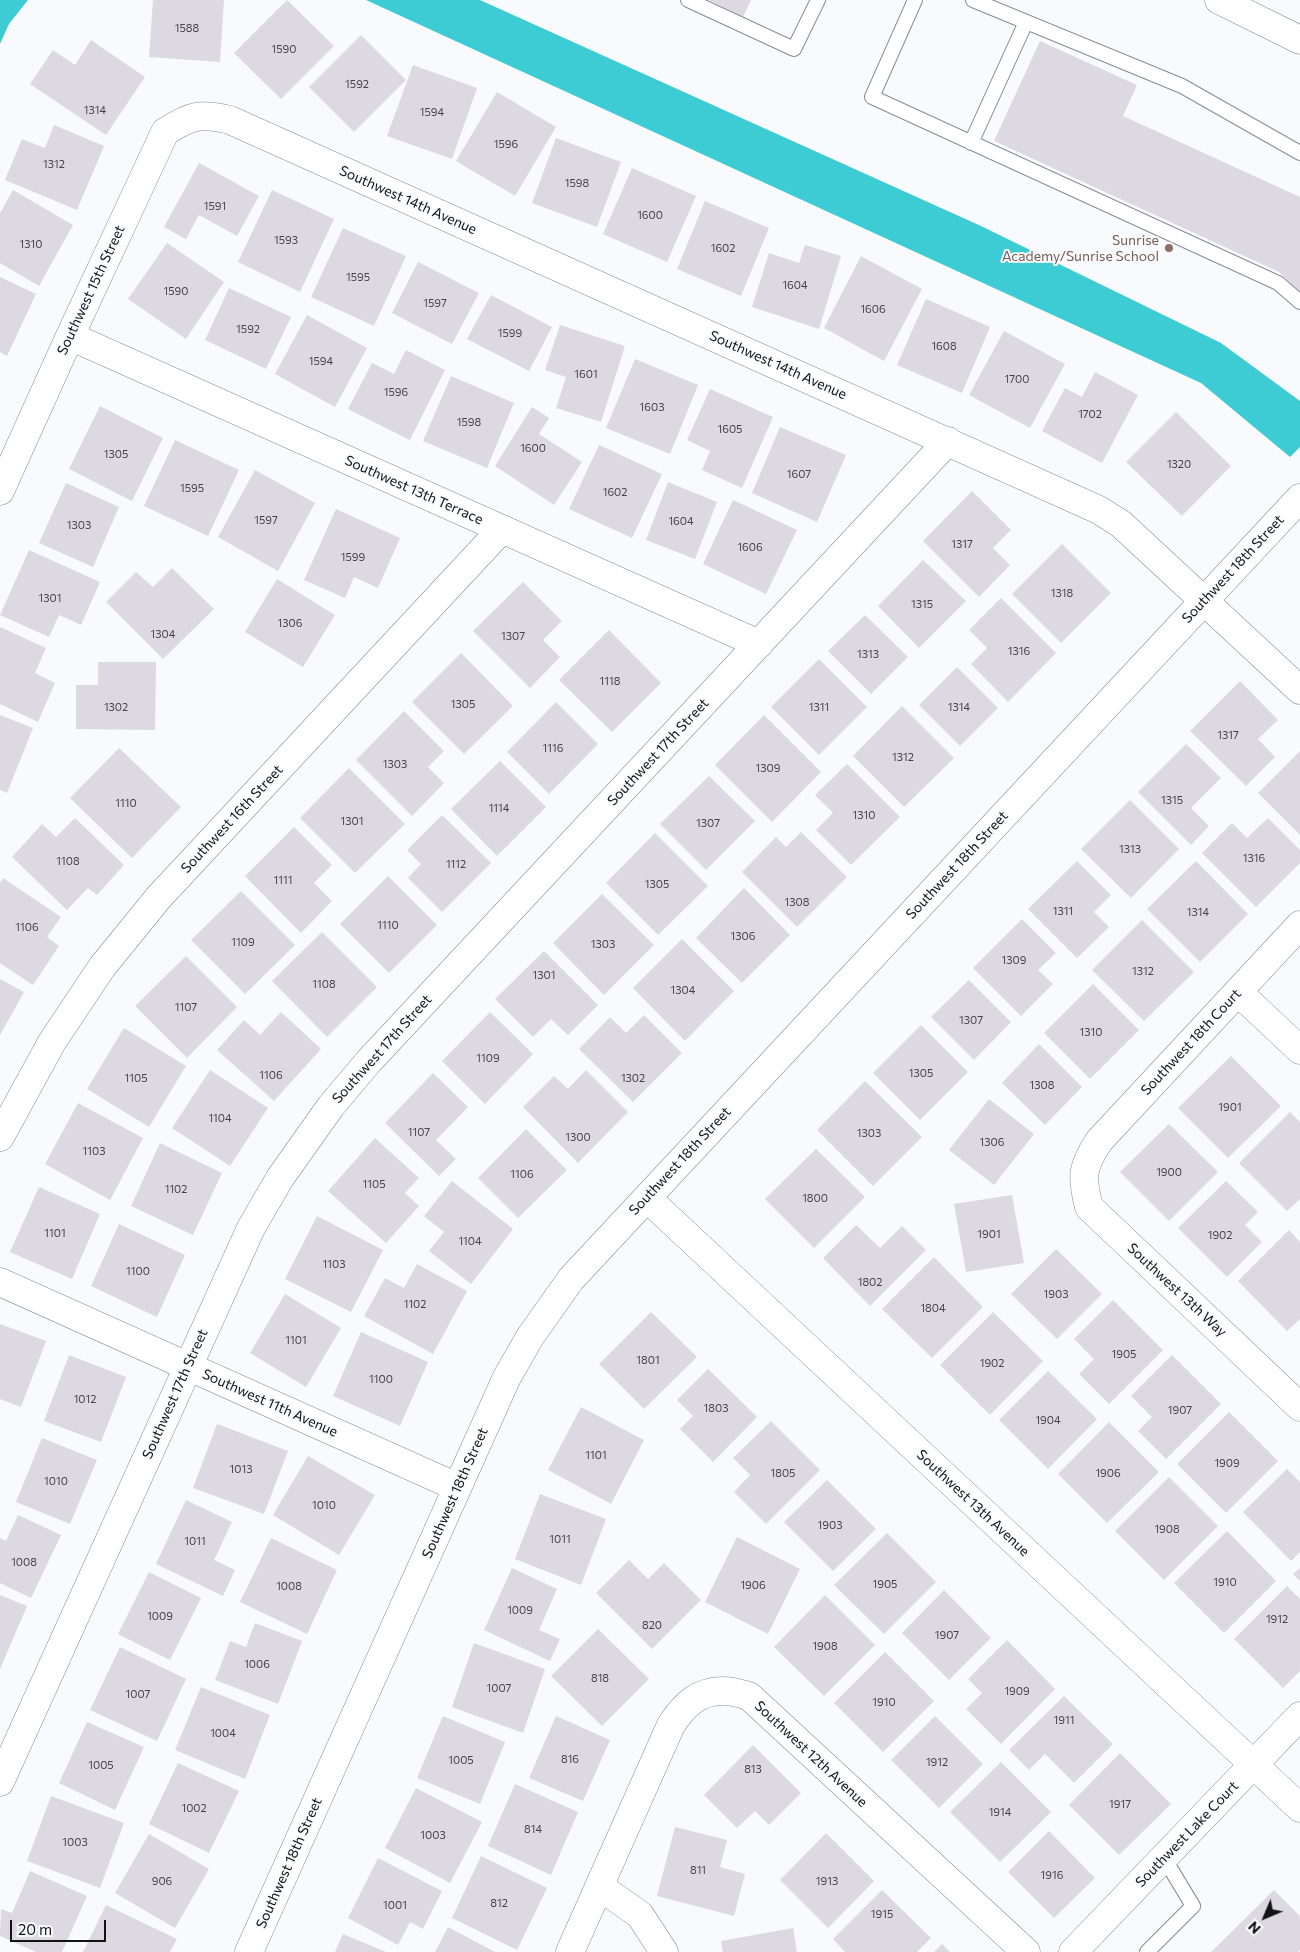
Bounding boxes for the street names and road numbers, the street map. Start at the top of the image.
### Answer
street label: Southwest 14th Avenue [337,162,479,238]
street label: Southwest 15th Street [54,222,128,358]
street label: Southwest 14th Avenue [707,327,849,403]
street label: Southwest 13th Terrace [342,452,486,528]
street label: Southwest 18th Street [1179,511,1287,627]
street label: Southwest 17th Street [604,695,712,809]
street label: Southwest 16th Street [178,761,286,877]
street label: Southwest 18th Street [903,807,1011,923]
street label: Southwest 18th Court [1137,985,1245,1099]
street label: Southwest 17th Street [329,991,435,1107]
street label: Southwest 18th Street [626,1103,734,1219]
street label: Southwest 13th Way [1124,1240,1230,1340]
street label: Southwest 17th Street [139,1326,211,1462]
street label: Southwest 11th Avenue [200,1366,340,1440]
street label: Southwest 18th Street [419,1425,491,1561]
street label: Southwest 13th Avenue [913,1446,1033,1560]
street label: Southwest 12th Avenue [751,1697,871,1811]
street label: Southwest Lake Court [1132,1777,1242,1891]
street label: Southwest 18th Street [253,1795,325,1931]

